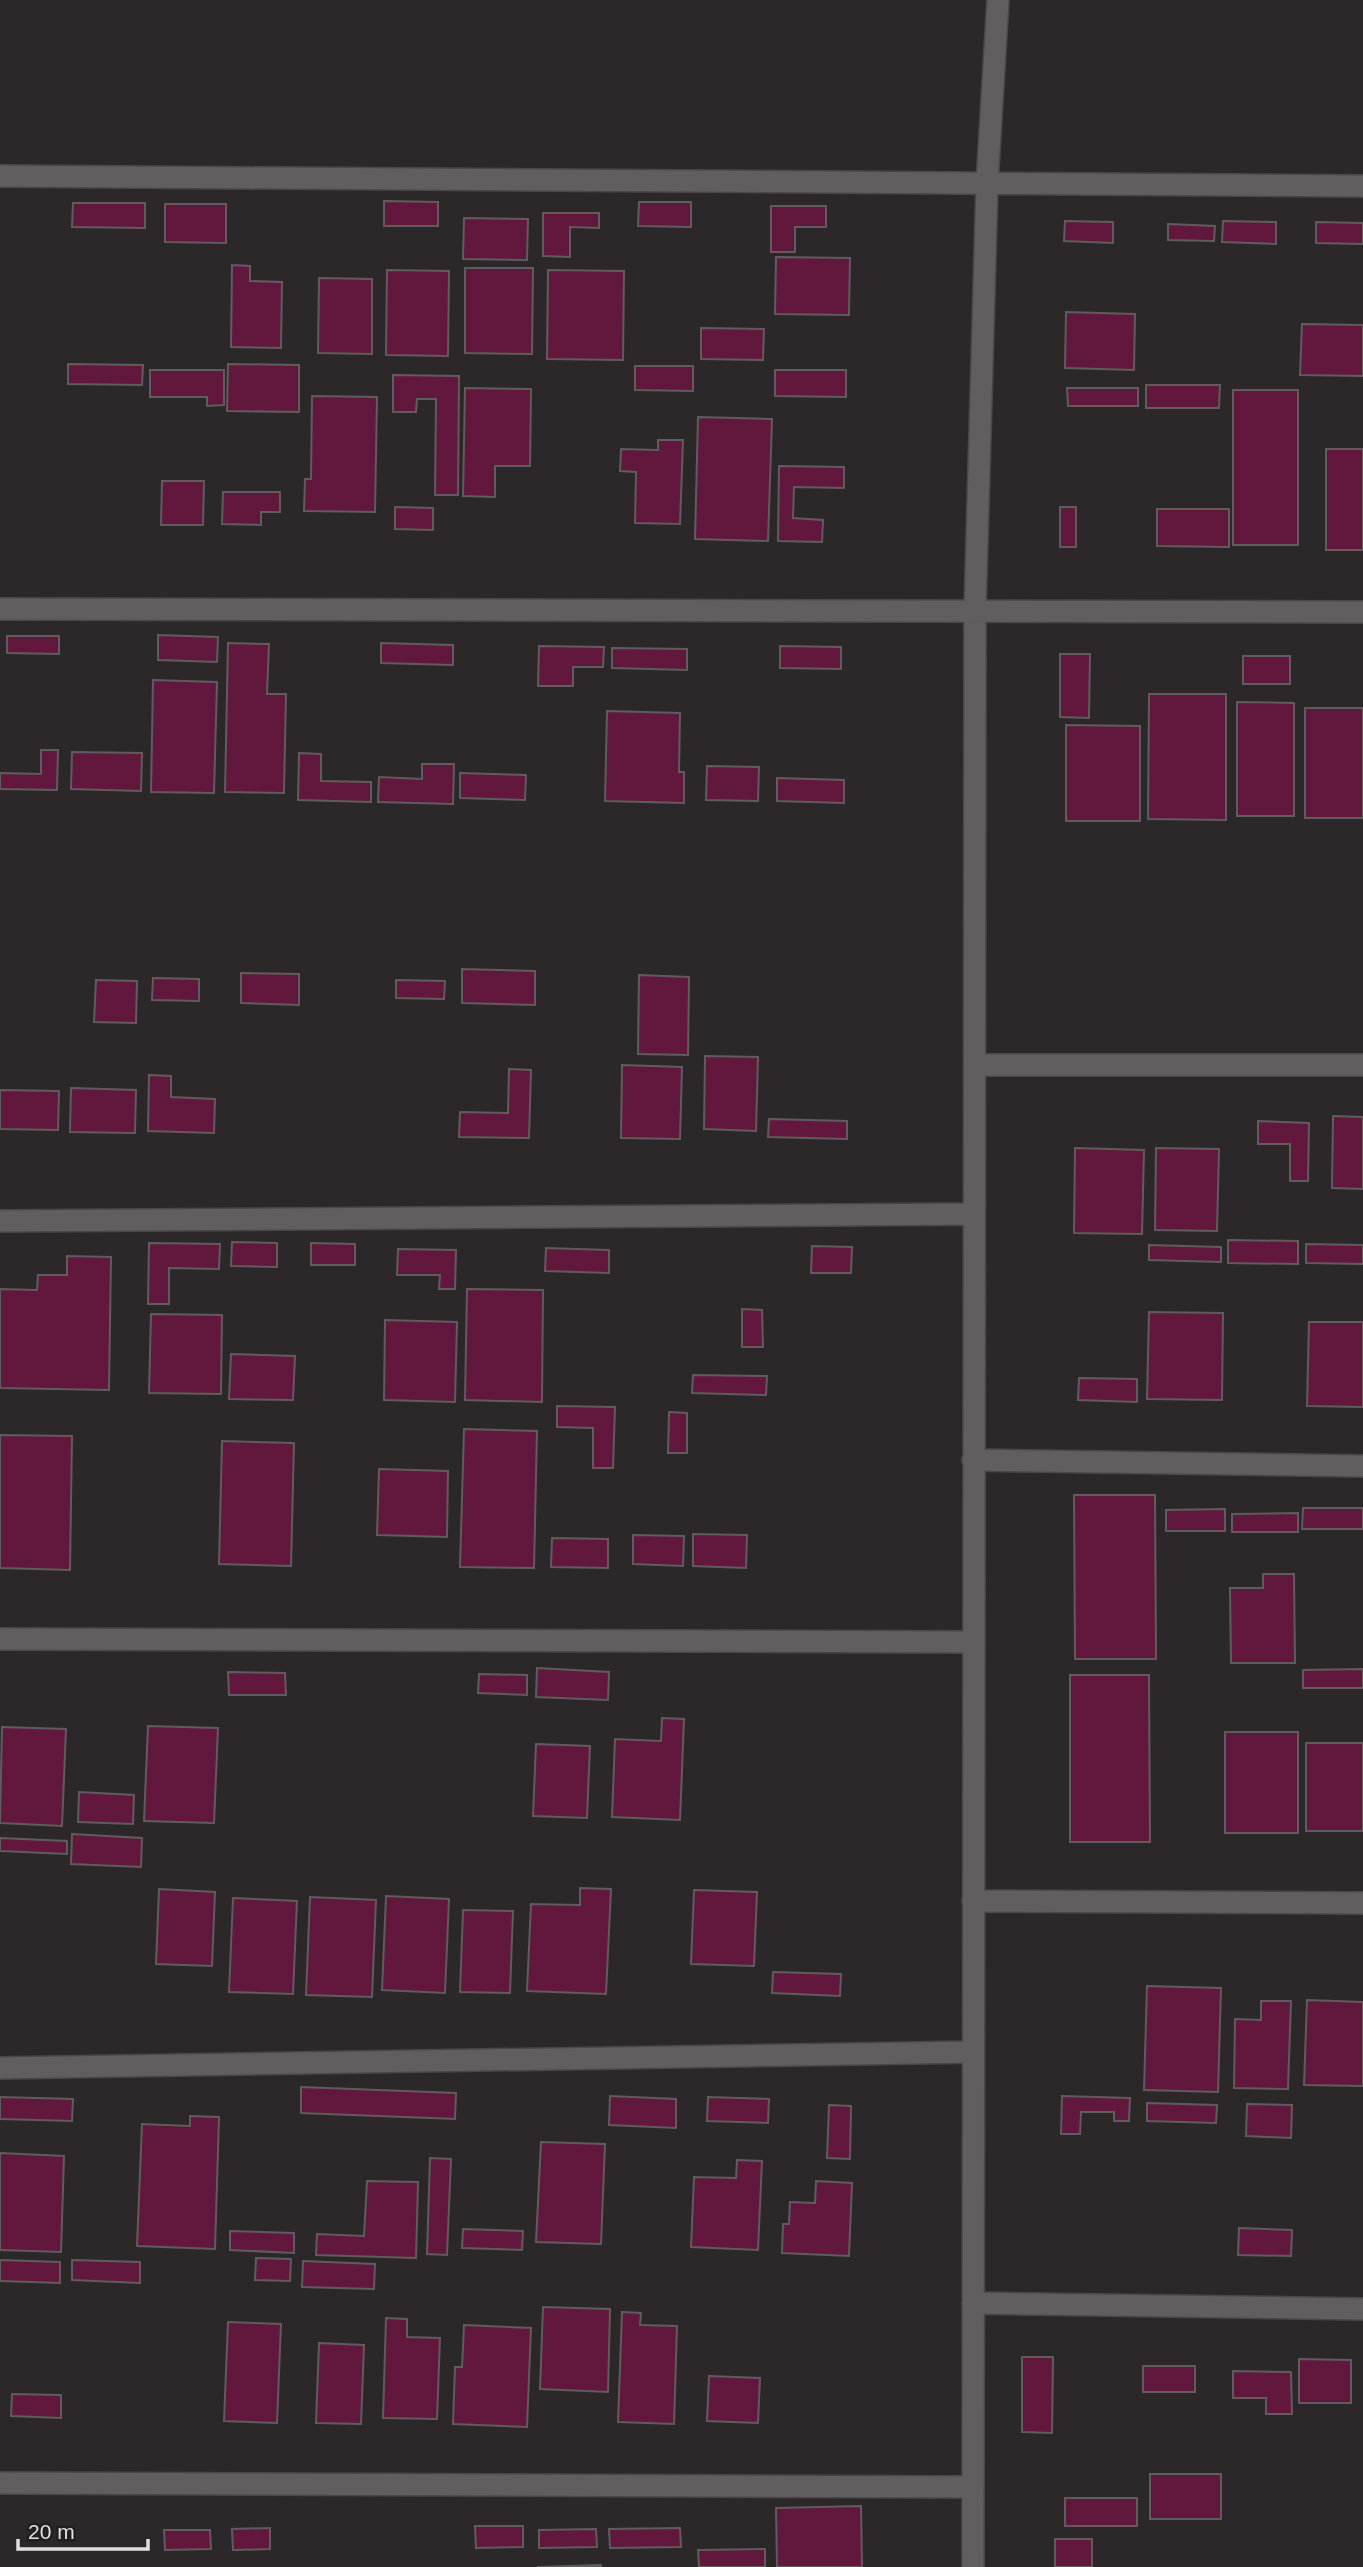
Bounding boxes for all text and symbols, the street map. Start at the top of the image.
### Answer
scale bar [18,2508,147,2552]
text: 20 m [28,2520,75,2543]

